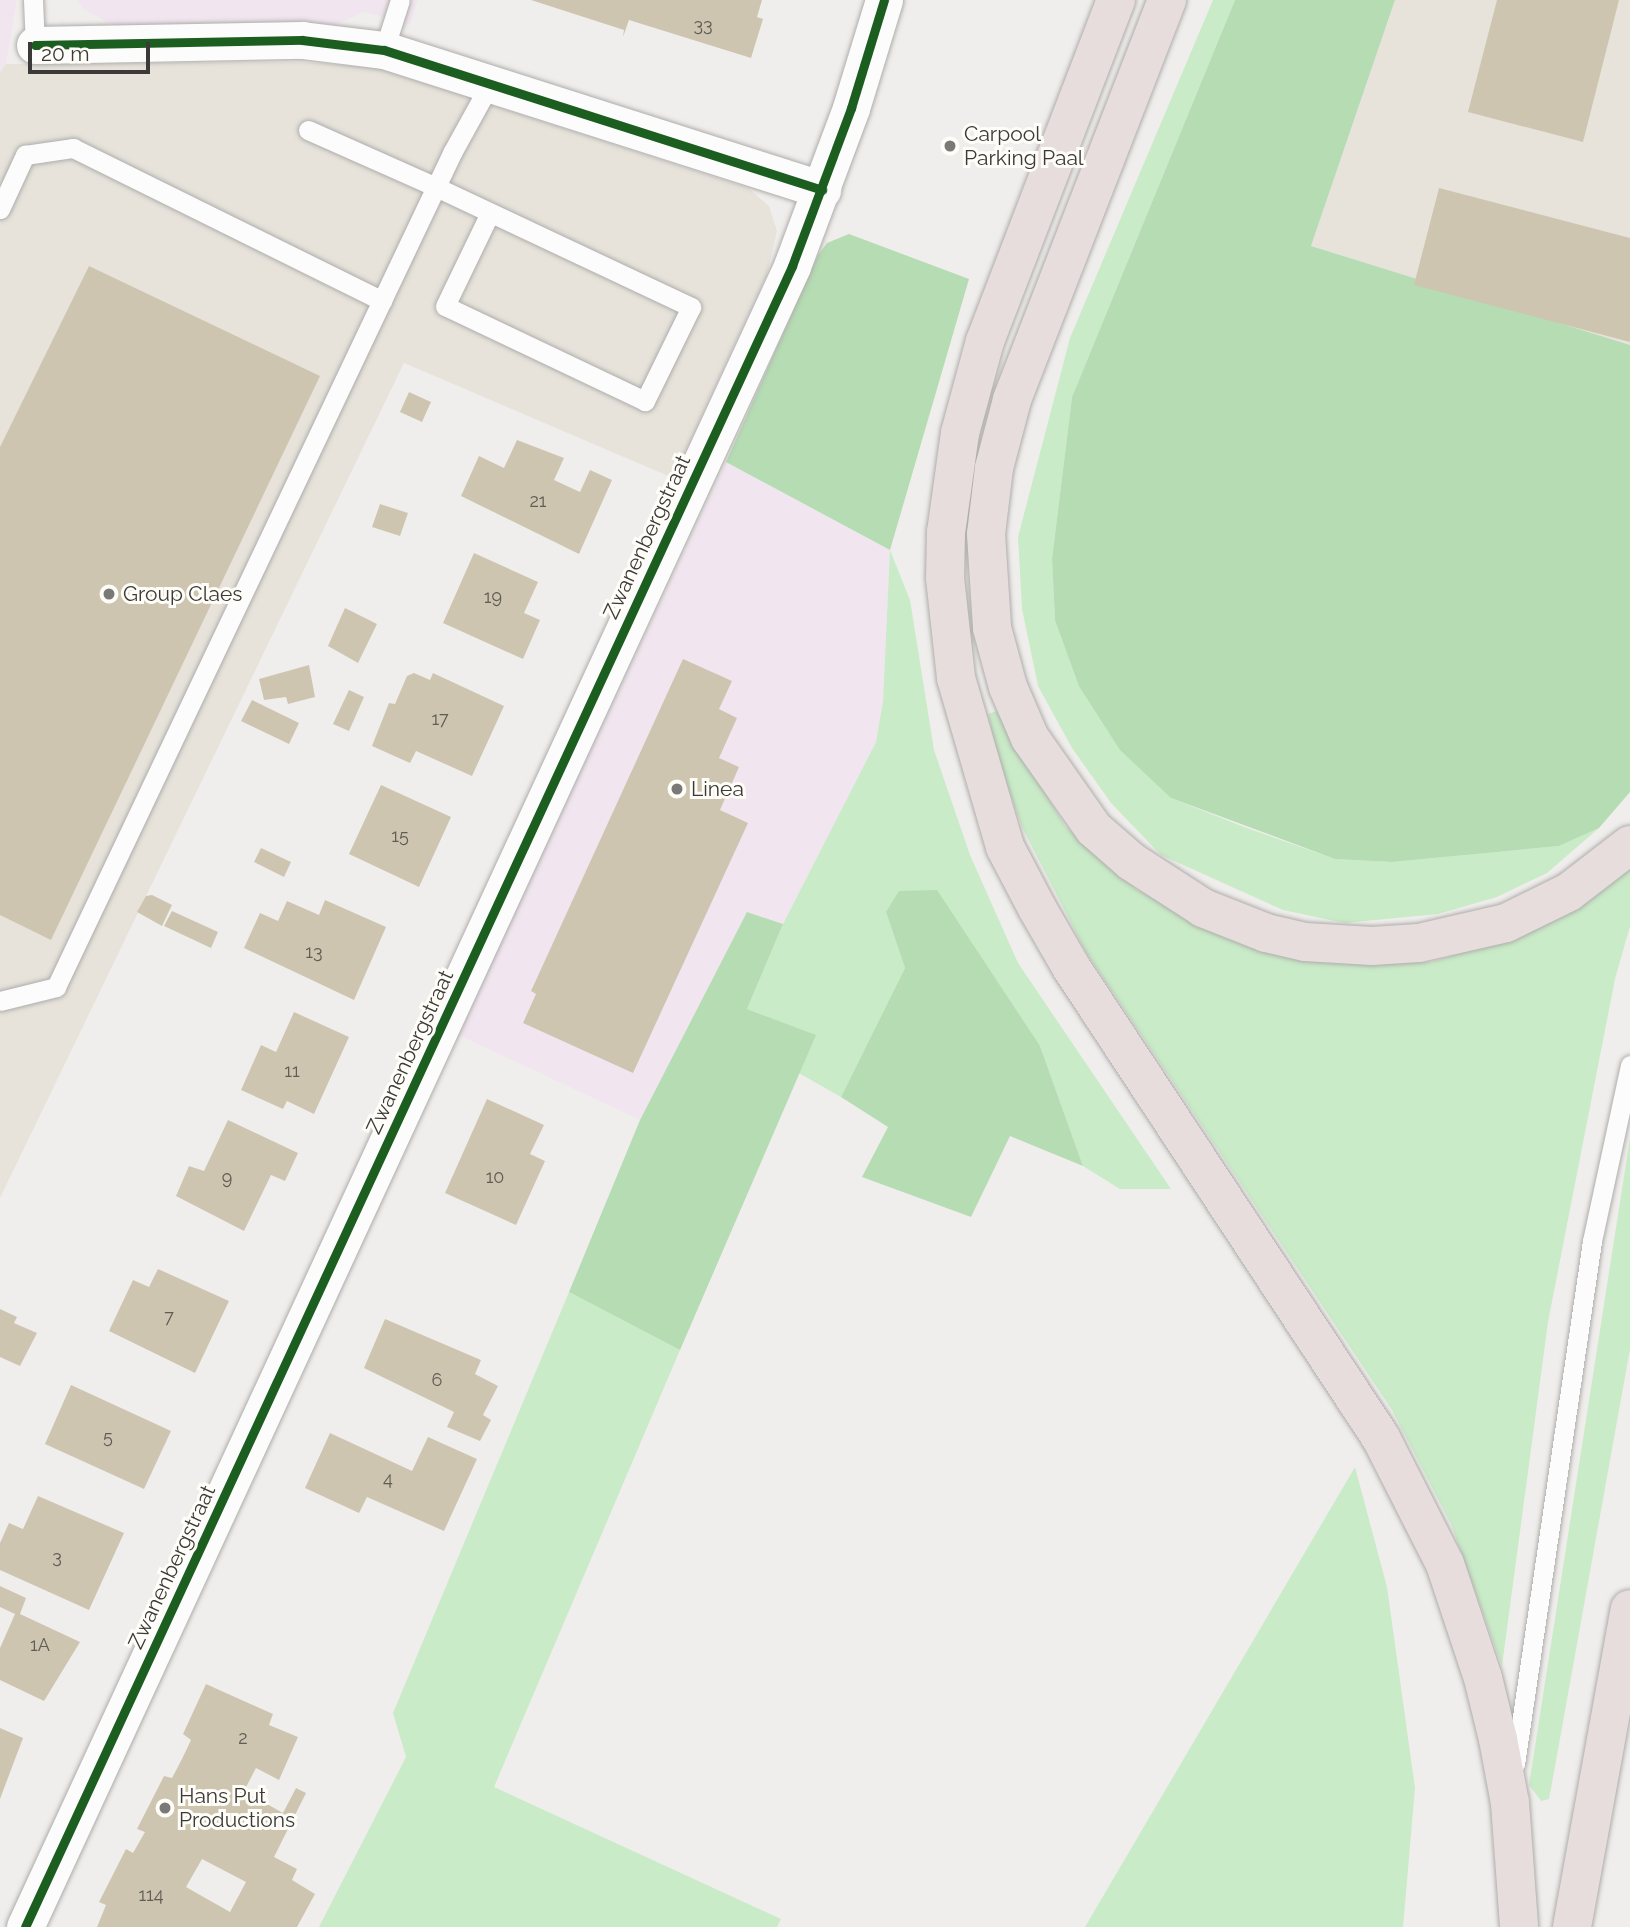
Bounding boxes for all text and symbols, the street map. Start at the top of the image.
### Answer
house number: 33 [693,14,713,36]
scale bar [32,28,154,72]
text: 20 m [41,41,89,66]
place label: Carpool Parking Paal [964,121,1084,171]
marker: Carpool Parking Paal [942,138,958,154]
street label: Zwanenbergstraat [598,451,696,623]
house number: 21 [529,490,547,512]
place label: Group Claes [123,581,242,607]
marker: Group Claes [101,586,117,602]
house number: 19 [484,586,502,608]
house number: 17 [431,708,449,730]
place label: Linea [691,776,744,802]
marker: Linea [669,781,685,797]
house number: 15 [391,825,409,847]
house number: 13 [305,941,323,963]
street label: Zwanenbergstraat [361,966,459,1138]
house number: 11 [284,1060,300,1082]
house number: 10 [486,1166,504,1188]
house number: 9 [222,1167,232,1189]
house number: 7 [164,1306,174,1328]
house number: 6 [432,1369,442,1391]
house number: 5 [103,1426,113,1448]
house number: 4 [383,1468,393,1490]
street label: Zwanenbergstraat [123,1481,221,1653]
house number: 3 [52,1546,62,1568]
house number: 1A [30,1634,50,1656]
house number: 2 [238,1727,248,1749]
place label: Hans Put Productions [179,1783,295,1833]
marker: Hans Put Productions [157,1800,173,1816]
house number: 114 [138,1884,164,1906]

